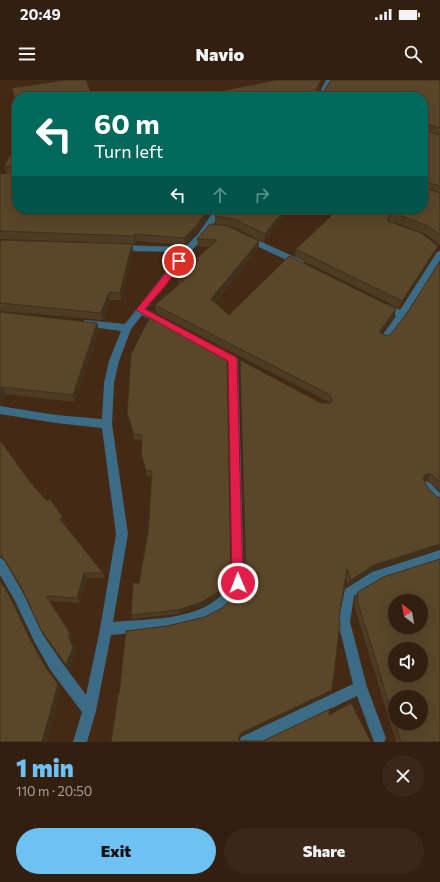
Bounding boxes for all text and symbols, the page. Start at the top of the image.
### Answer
text: 20:49 [20,5,61,23]
icon: menu [16,43,38,65]
text: Navio [196,43,244,65]
icon: search [402,43,424,65]
text: 60 m [94,106,160,140]
icon: left [28,108,80,160]
text: Turn left [94,140,163,162]
icon: left [167,184,189,206]
icon: ahead [209,184,231,206]
icon: right [251,184,273,206]
pin [162,244,196,278]
icon: arrive [168,250,190,272]
position arrow [217,562,259,604]
north arrow [388,594,428,634]
map controls [388,594,428,730]
button: sound [388,642,428,682]
button: search [388,690,428,730]
text: 1 min [16,753,74,782]
button: close [382,755,424,797]
text: 110 m · 20:50 [16,783,92,799]
button: Exit [16,828,216,874]
button: Share [224,828,424,874]

